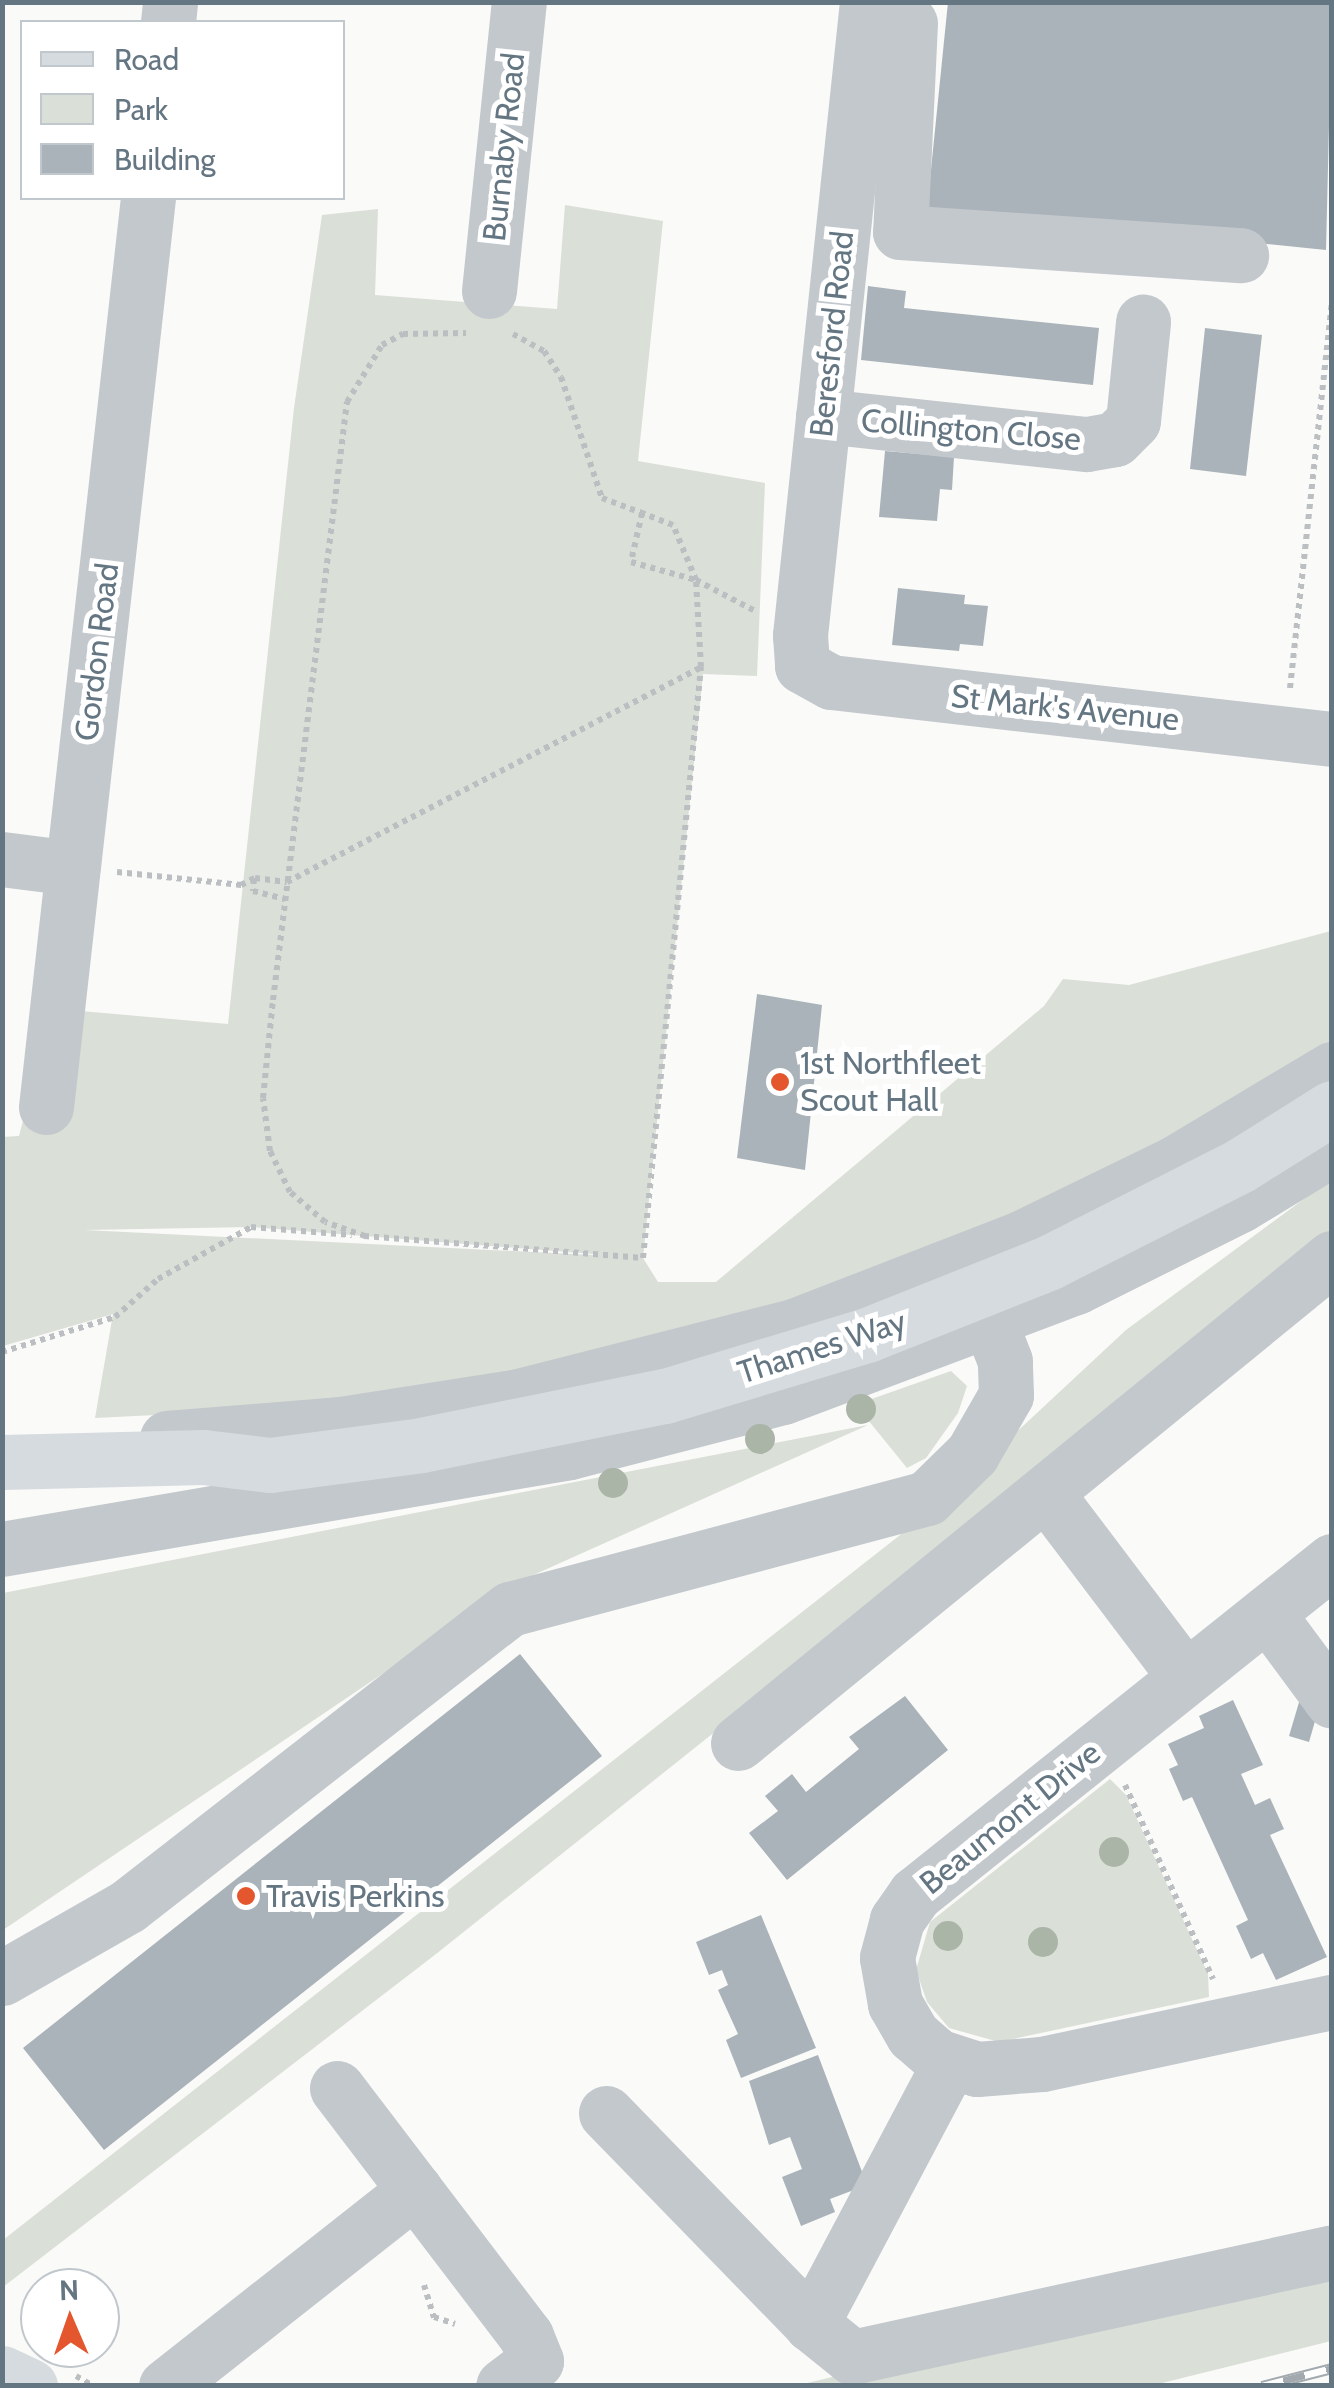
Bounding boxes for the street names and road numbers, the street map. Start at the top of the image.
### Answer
street label: Burnaby Road [475,51,533,243]
street label: Beresford Road [802,229,862,439]
street label: Collington Close [860,401,1082,459]
street label: Gordon Road [67,561,127,743]
street label: St Mark's Avenue [949,677,1181,739]
street label: Thames Way [733,1302,911,1392]
street label: Beaumont Drive [912,1734,1108,1902]

